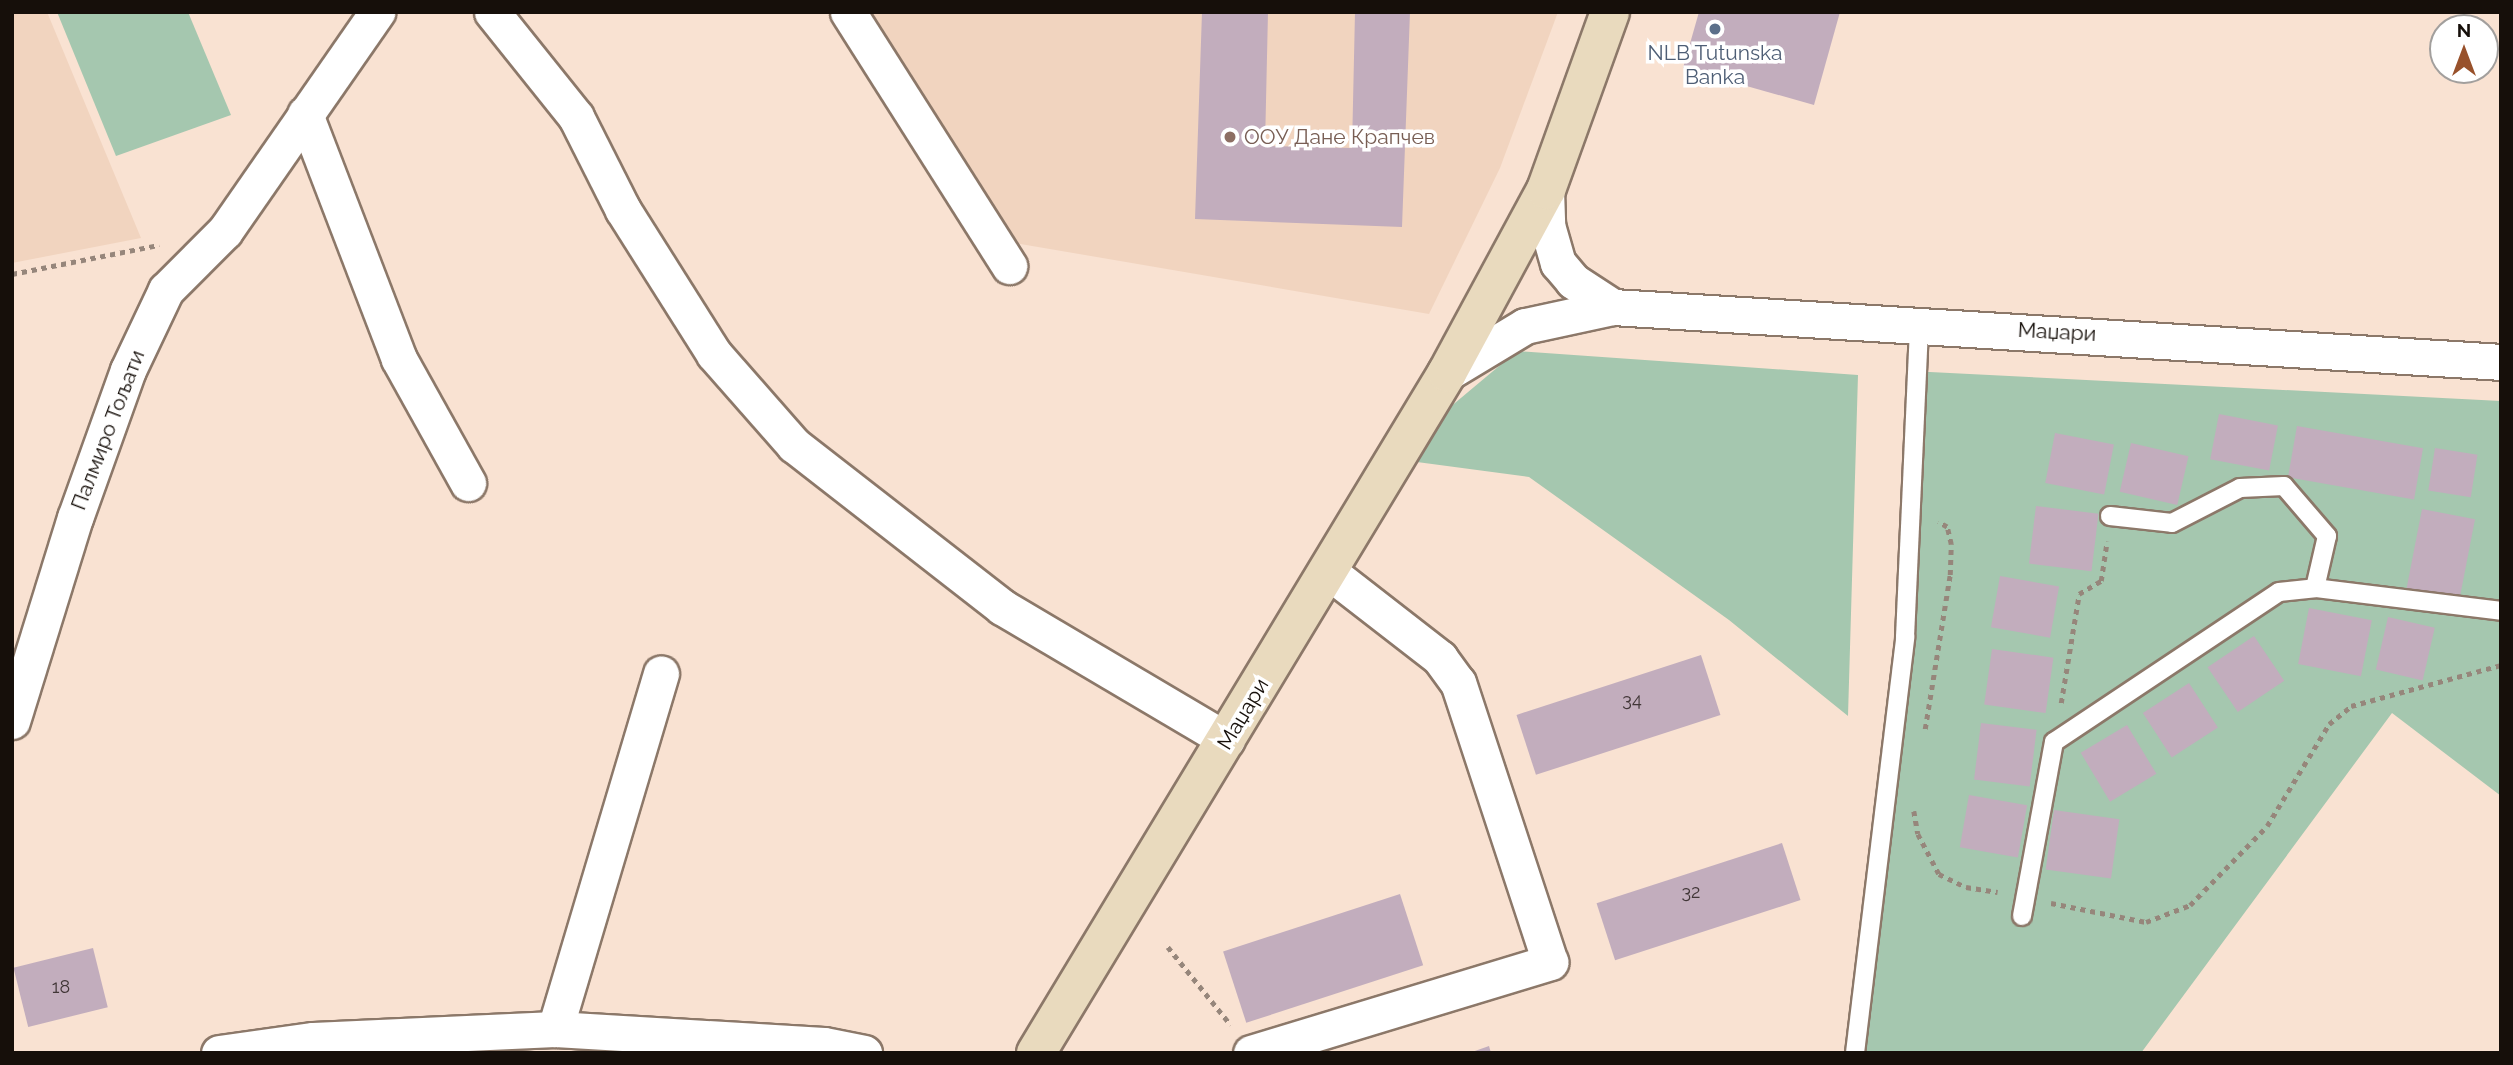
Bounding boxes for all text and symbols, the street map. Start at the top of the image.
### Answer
north arrow [2429,14,2499,84]
text: N [2457,19,2471,41]
marker: NLB Tutunska Banka [1707,21,1723,37]
place label: NLB Tutunska Banka [1647,40,1783,90]
place label: ООУ Дане Крапчев [1244,124,1435,150]
marker: ООУ Дане Крапчев [1222,129,1238,145]
street label: Маџари [2017,317,2097,347]
street label: Палмиро Тољати [66,346,150,514]
street label: Маџари [1212,674,1274,754]
house number: 34 [1622,689,1642,711]
house number: 32 [1682,881,1700,903]
house number: 18 [52,976,70,998]

